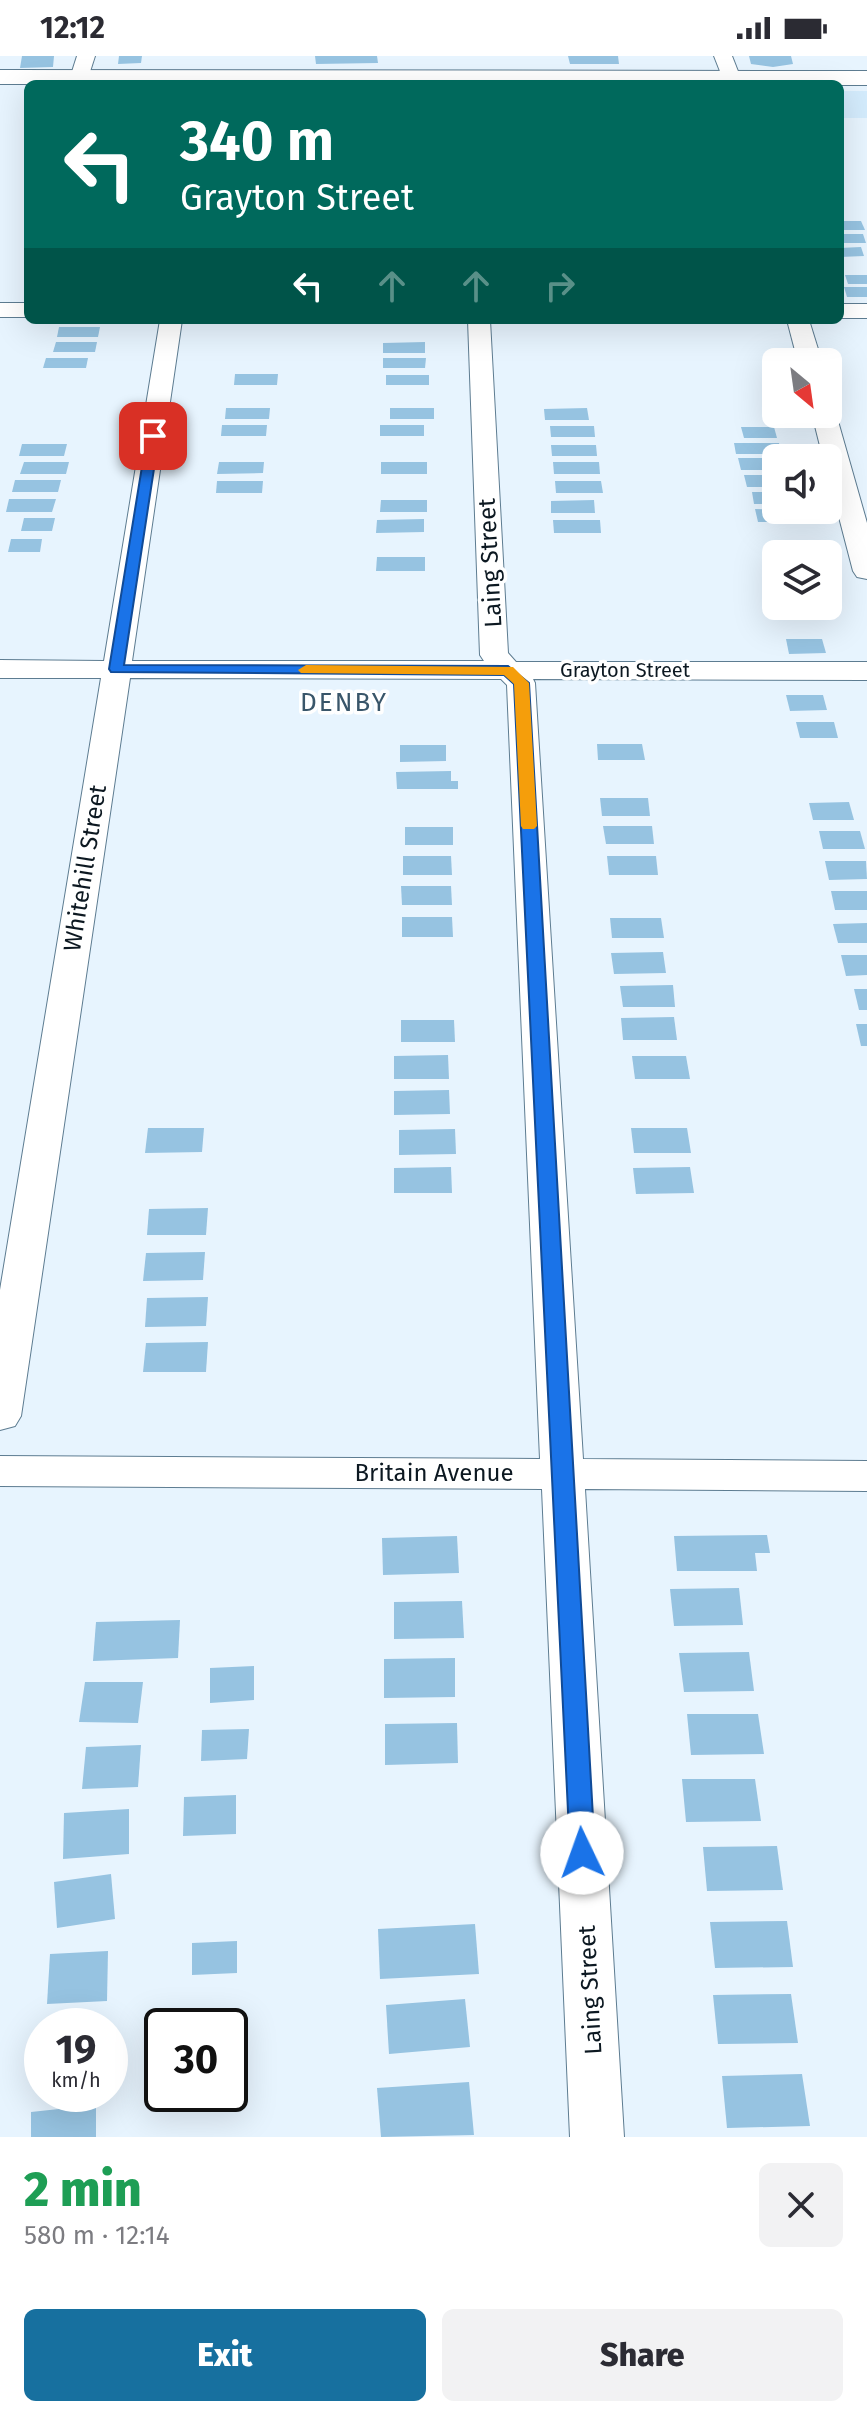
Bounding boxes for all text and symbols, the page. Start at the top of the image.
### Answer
text: 12:12 [40,10,105,46]
text: 340 m [180,108,334,175]
icon: left [48,112,152,216]
text: Grayton Street [180,176,414,220]
icon: left [286,264,330,308]
icon: ahead [370,264,414,308]
icon: ahead [454,264,498,308]
icon: right [538,264,582,308]
north arrow [762,348,842,428]
map controls [762,348,842,620]
pin [119,402,187,470]
icon: arrive [131,414,175,458]
button: sound [762,444,842,524]
street label: Laing Street [473,497,507,628]
button: layers [762,540,842,620]
street label: Grayton Street [560,658,691,682]
district label: DENBY [300,687,388,718]
street label: Whitehill Street [58,782,112,953]
street label: Britain Avenue [354,1459,514,1487]
position arrow [540,1811,624,1895]
street label: Laing Street [573,1924,607,2055]
speed limit sign: 30 [144,2008,248,2112]
text: 19 [56,2026,96,2074]
text: km/h [51,2068,101,2092]
text: 2 min [24,2161,142,2219]
button: close [759,2163,843,2247]
text: 580 m · 12:14 [24,2220,169,2251]
button: Exit [24,2309,426,2401]
button: Share [442,2309,843,2401]

